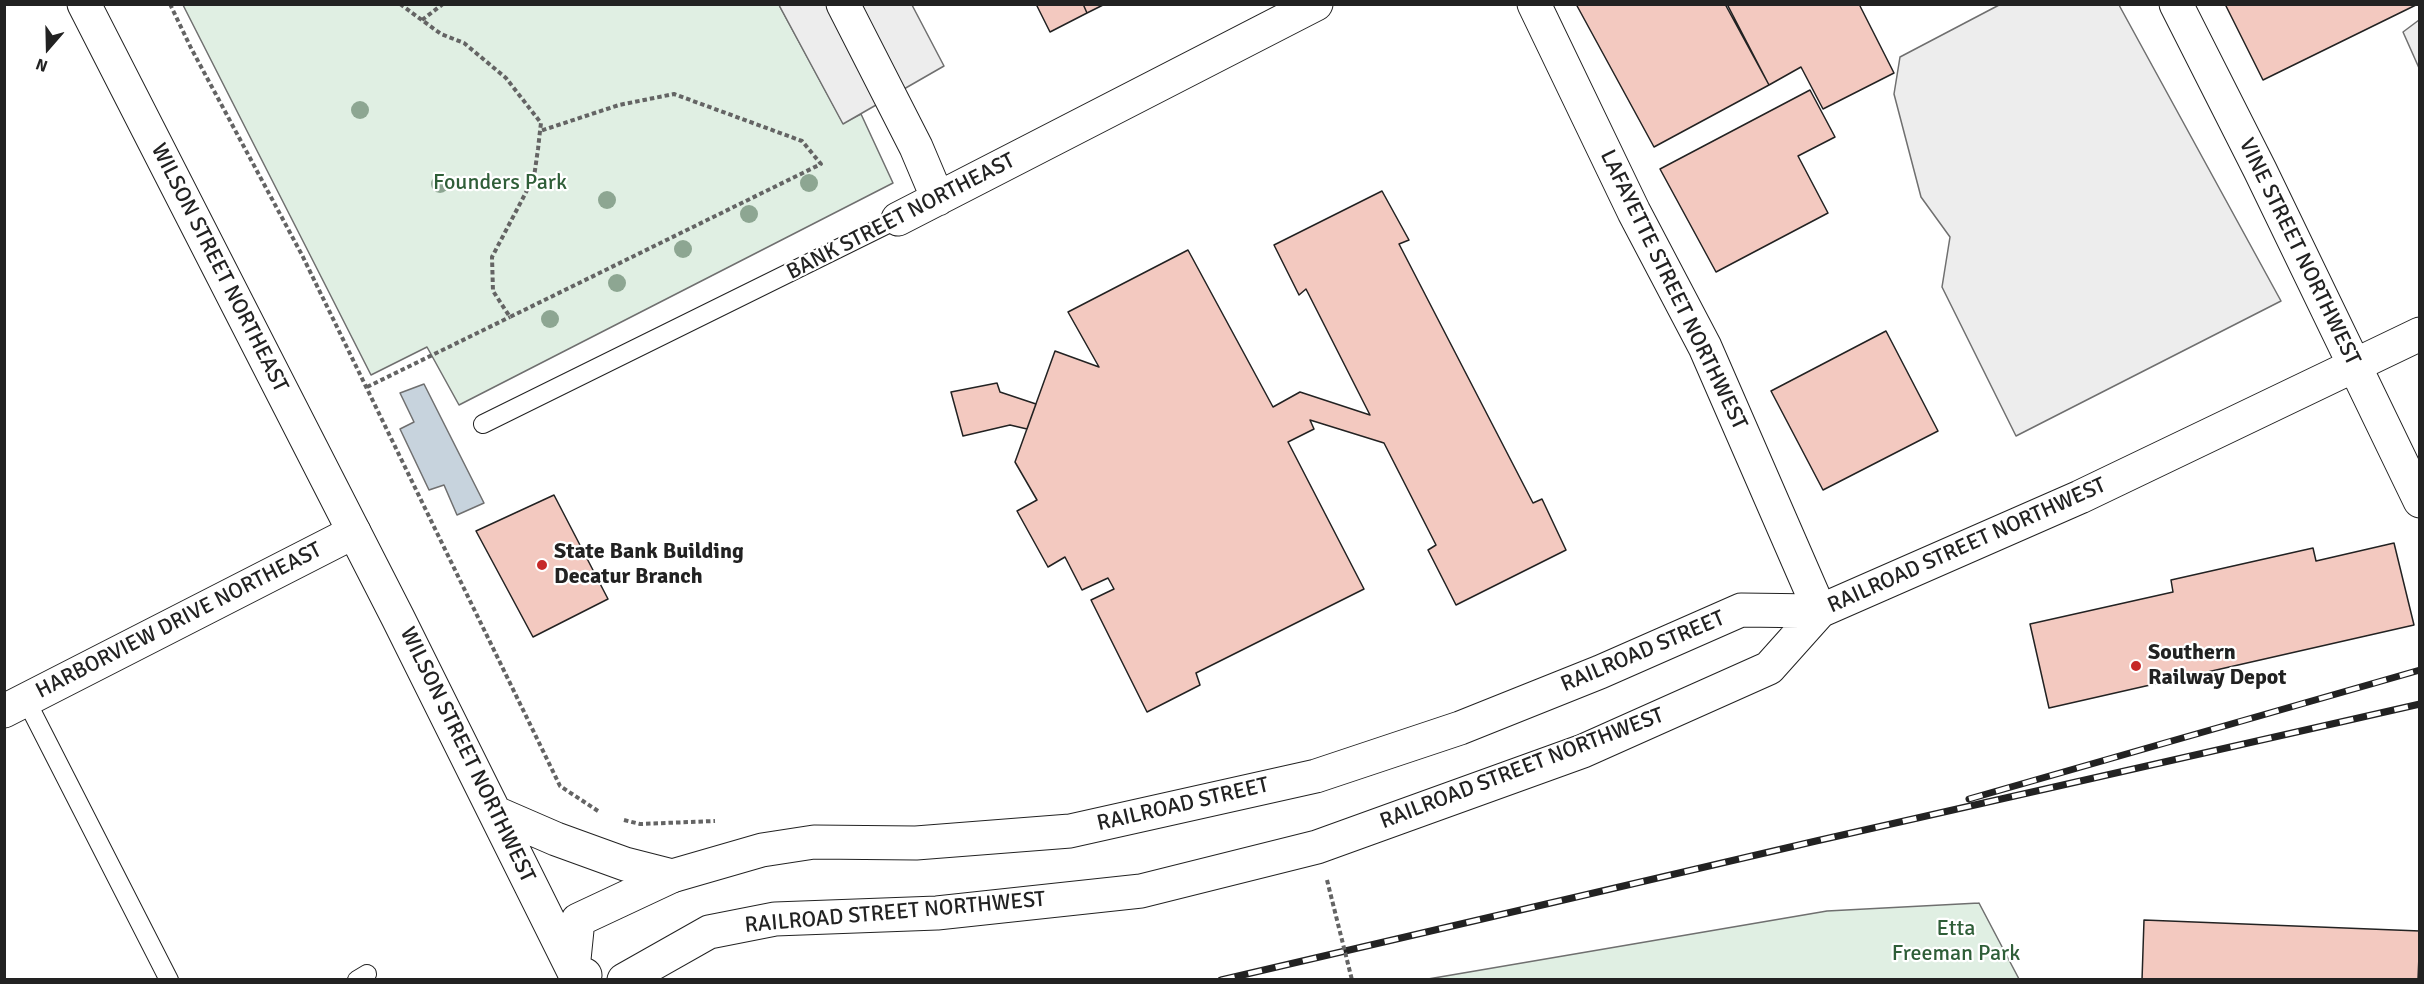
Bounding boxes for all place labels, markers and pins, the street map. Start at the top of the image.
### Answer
place label: State Bank Building Decatur Branch [554,539,744,590]
marker: State Bank Building Decatur Branch [535,558,549,572]
place label: Southern Railway Depot [2148,640,2287,692]
marker: Southern Railway Depot [2129,659,2143,673]

